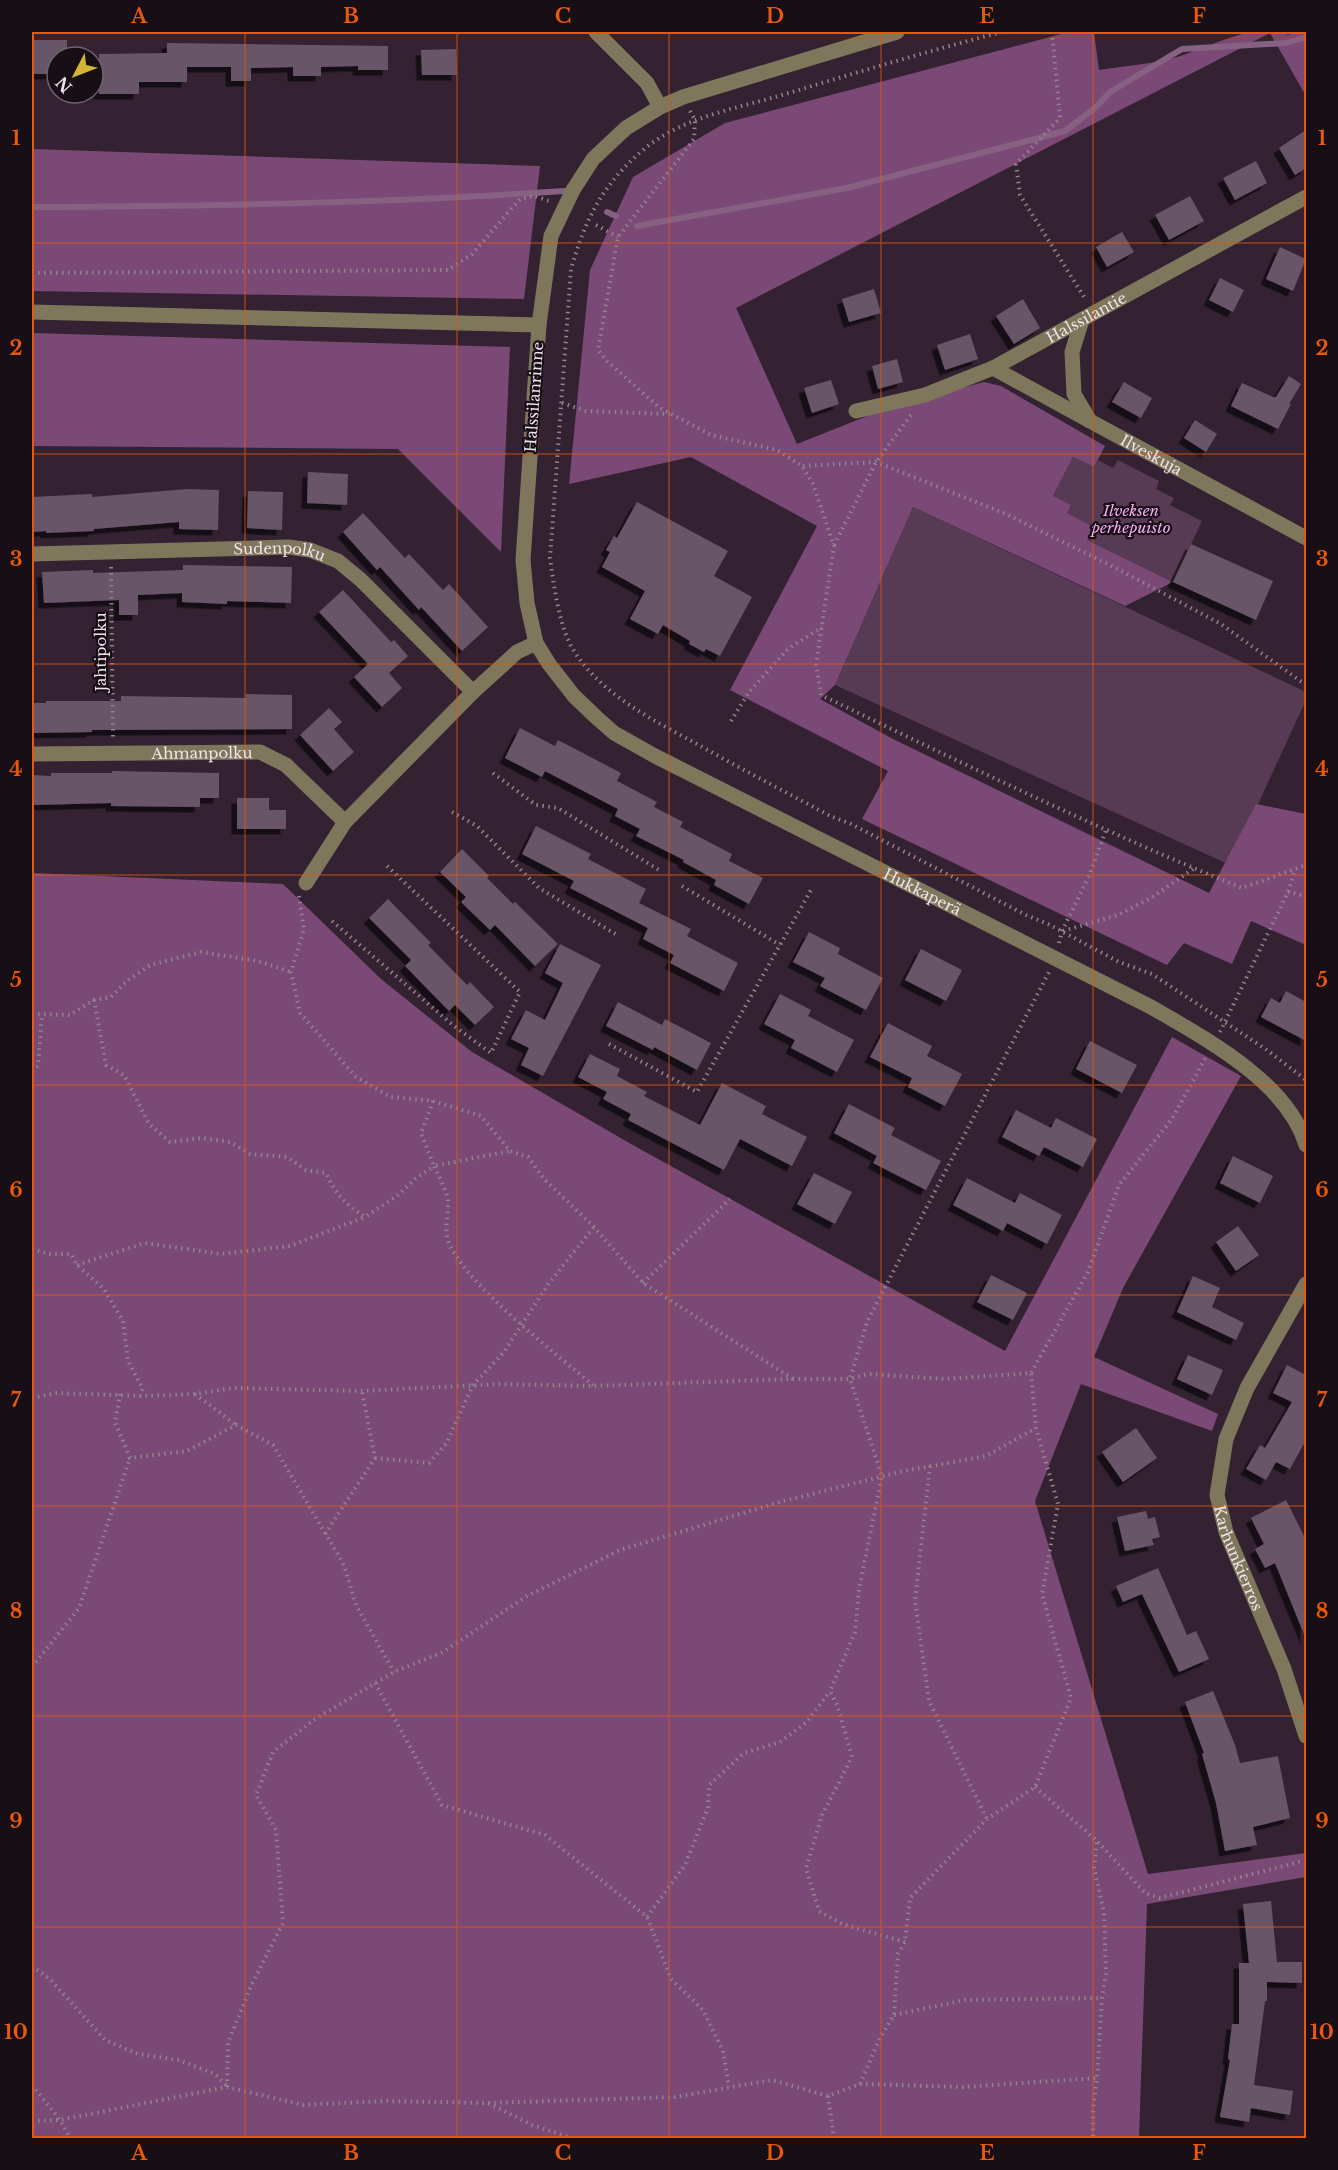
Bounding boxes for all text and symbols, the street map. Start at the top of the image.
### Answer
text: A [130,4,148,28]
text: B [343,4,359,28]
text: C [555,4,571,28]
text: D [766,4,784,28]
text: E [979,4,995,28]
text: F [1192,4,1206,28]
north arrow [45,45,105,105]
text: N [51,73,76,97]
text: 1 [12,126,21,150]
text: 1 [1318,126,1327,150]
street label: Halssilantie [1043,288,1130,347]
text: 2 [9,336,23,360]
text: 2 [1315,336,1329,360]
street label: Halssilanrinne [521,341,547,453]
street label: Ilveskuja [1117,430,1186,479]
park label: Ilveksen perhepuisto [1089,501,1171,537]
street label: Sudenpolku [233,537,329,565]
text: 3 [10,547,22,571]
text: 3 [1316,547,1328,571]
street label: Jahtipolku [91,613,110,694]
street label: Ahmanpolku [150,743,253,762]
text: 4 [9,757,23,781]
text: 4 [1315,757,1329,781]
street label: Hukkaperä [880,864,965,919]
text: 5 [10,968,22,992]
text: 5 [1316,968,1328,992]
text: 6 [9,1178,23,1202]
text: 6 [1315,1178,1329,1202]
text: 7 [11,1388,22,1412]
text: 7 [1317,1388,1328,1412]
street label: Karhunkierros [1210,1503,1268,1614]
text: 8 [10,1599,22,1623]
text: 8 [1316,1599,1328,1623]
text: 9 [9,1809,23,1833]
text: 9 [1315,1809,1329,1833]
text: 10 [4,2020,28,2044]
text: 10 [1310,2020,1334,2044]
text: A [130,2141,148,2165]
text: B [343,2141,359,2165]
text: C [555,2141,571,2165]
text: D [766,2141,784,2165]
text: E [979,2141,995,2165]
text: F [1192,2141,1206,2165]

